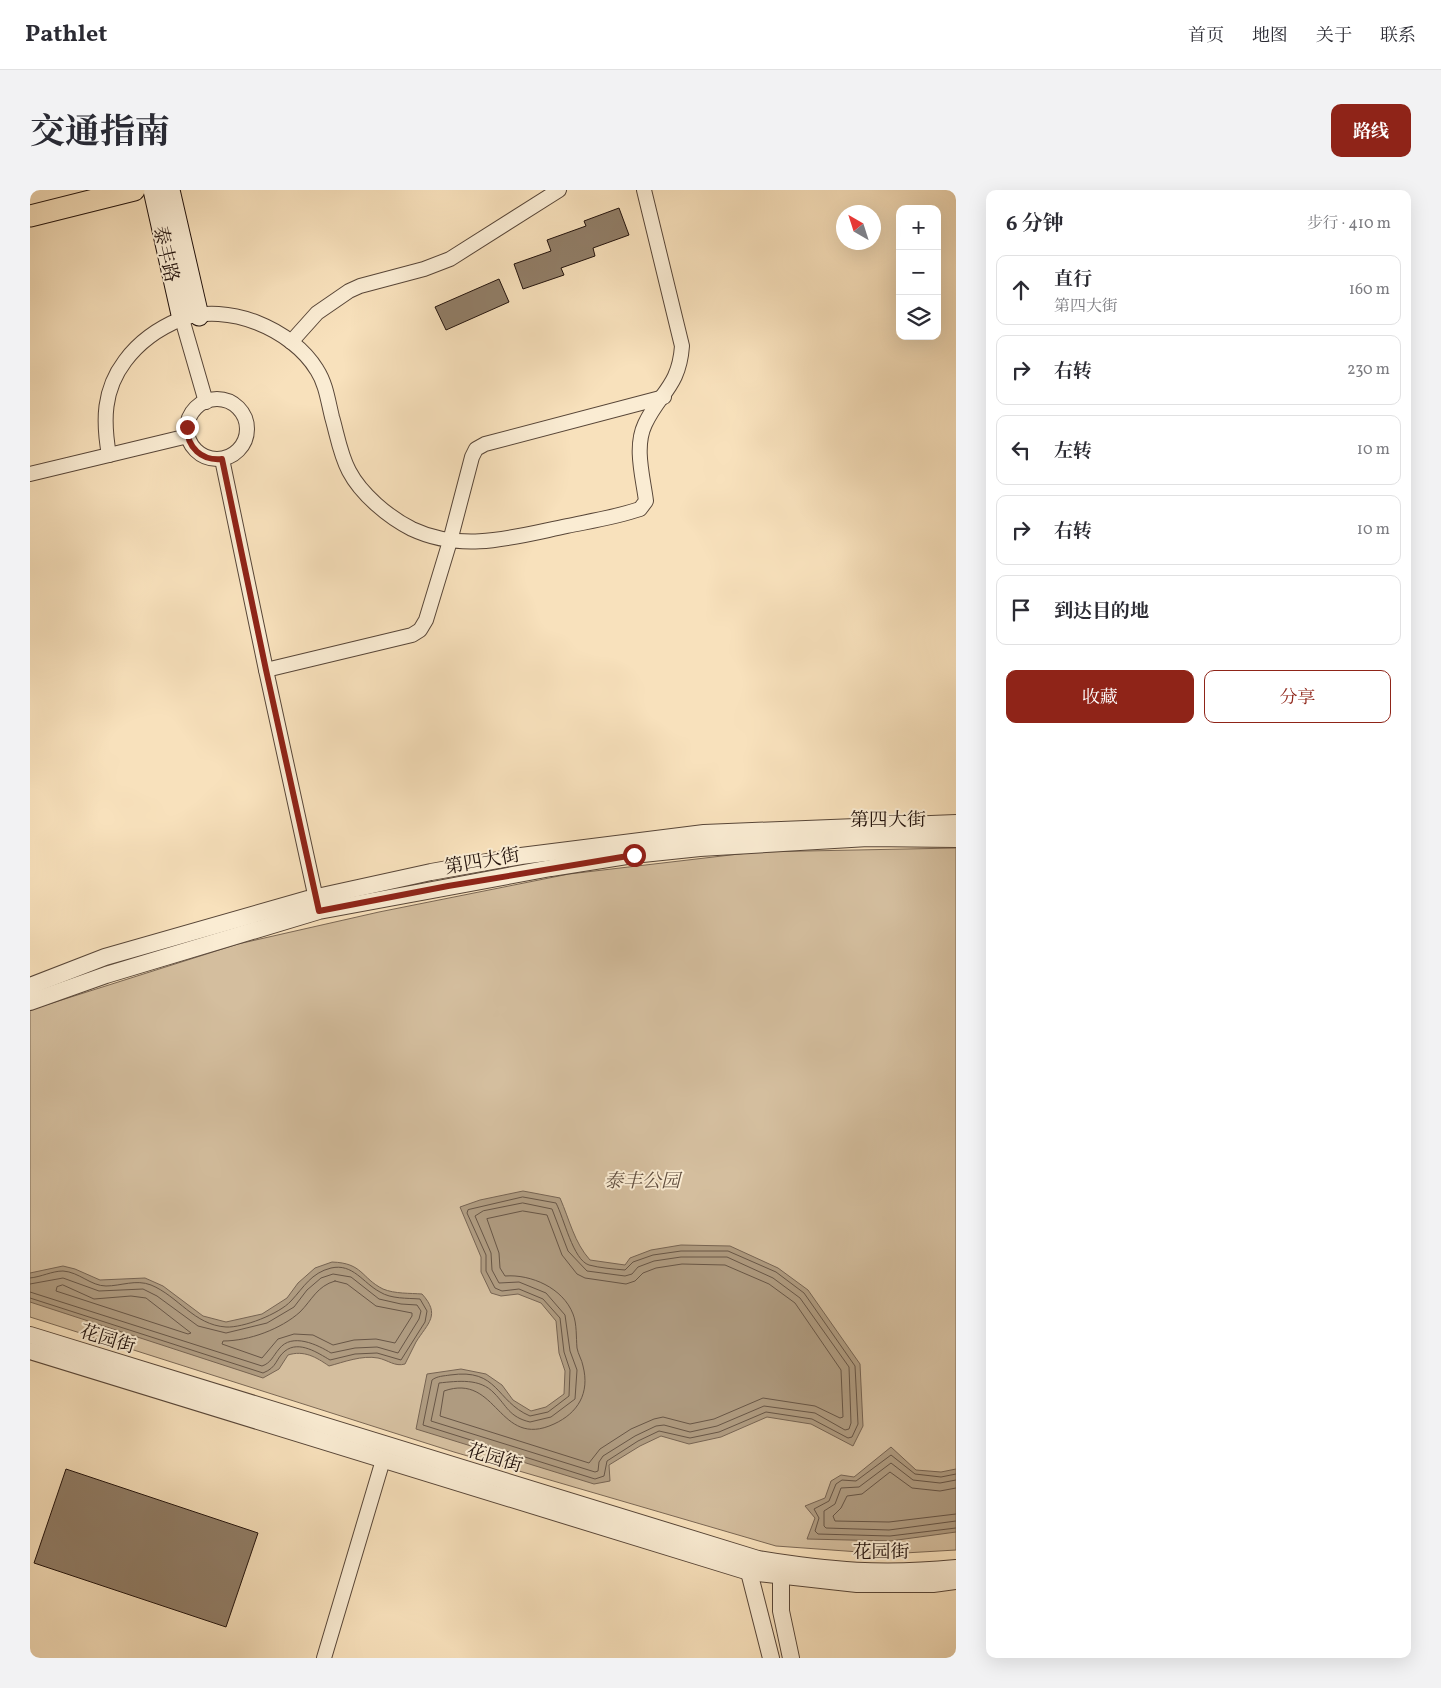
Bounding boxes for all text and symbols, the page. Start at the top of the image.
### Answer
text: Pathlet [25,18,107,52]
text: 首页 [1188,24,1224,49]
text: 地图 [1252,24,1288,49]
text: 关于 [1316,24,1352,49]
text: 联系 [1380,24,1416,49]
button: 路线 [1331,104,1411,157]
text: 交通指南 [30,110,170,158]
north arrow [836,205,881,250]
map controls [896,205,941,340]
button: + [896,205,941,250]
text: 6 分钟 [1006,210,1064,239]
text: 步行 · 410 m [1307,213,1391,235]
street label: 泰丰路 [146,224,184,285]
button: − [896,250,941,295]
text: 直行 [1054,267,1092,293]
icon: ahead [1007,276,1035,304]
text: 160 m [1349,279,1390,301]
button: layers [896,295,941,340]
text: 第四大街 [1054,296,1118,318]
icon: right [1007,356,1035,384]
text: 右转 [1054,359,1092,385]
text: 230 m [1347,359,1390,381]
route end [176,416,199,439]
icon: left [1007,436,1035,464]
text: 左转 [1054,439,1092,465]
text: 10 m [1357,439,1390,461]
icon: right [1007,516,1035,544]
text: 右转 [1054,519,1092,545]
text: 10 m [1357,519,1390,541]
icon: arrive [1007,596,1035,624]
text: 到达目的地 [1054,599,1149,625]
button: 收藏 [1006,670,1194,723]
button: 分享 [1204,670,1391,723]
street label: 第四大街 [850,808,926,834]
street label: 第四大街 [443,843,522,881]
route start [623,844,646,867]
park label: 泰丰公园 [604,1169,683,1195]
street label: 花园街 [76,1319,138,1361]
street label: 花园街 [463,1438,525,1480]
street label: 花园街 [852,1540,910,1566]

